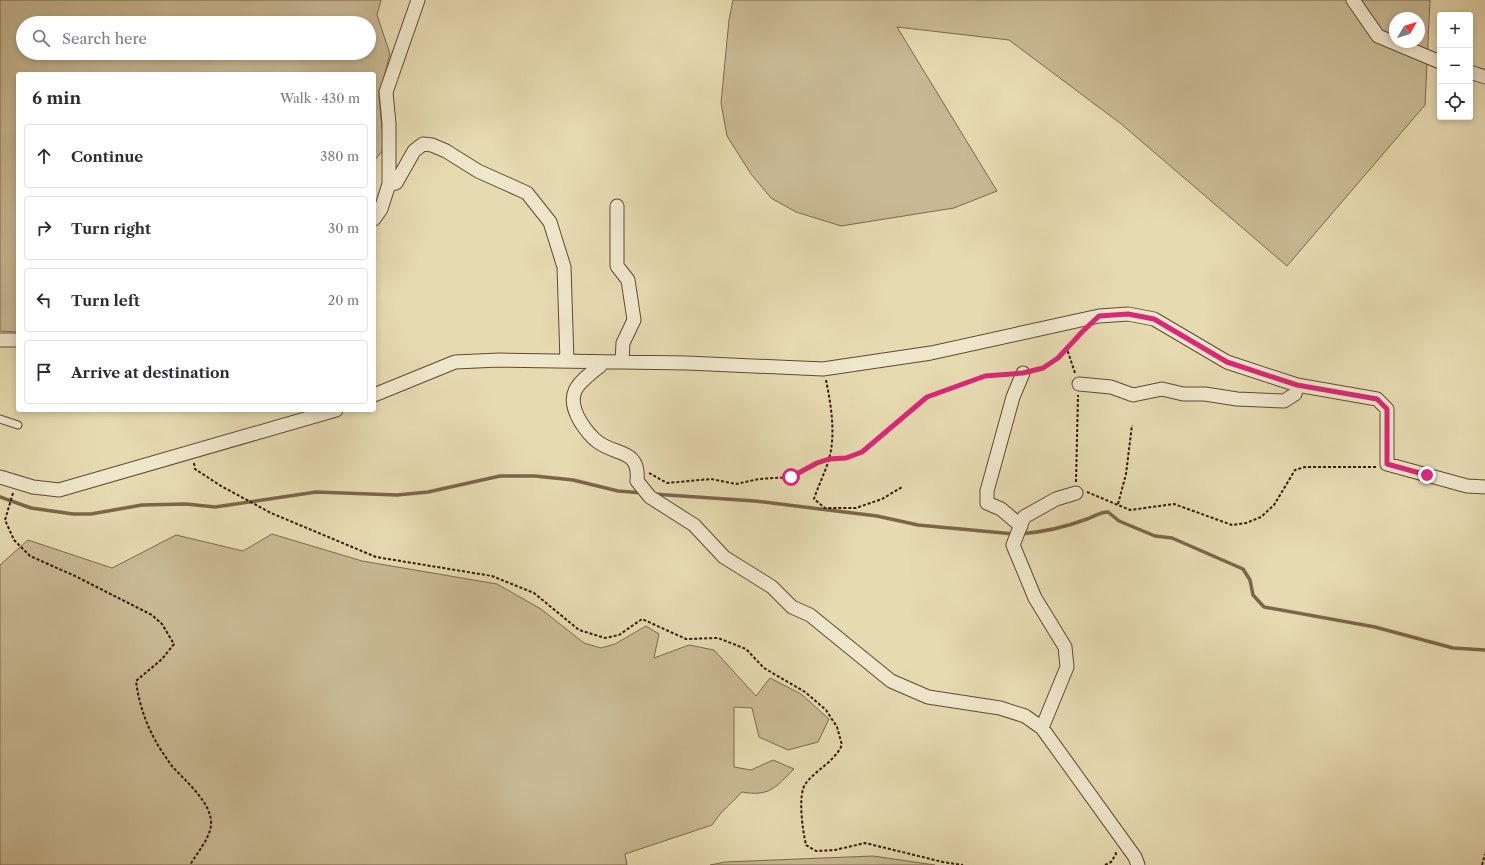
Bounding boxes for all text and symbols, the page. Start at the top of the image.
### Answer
north arrow [1389,12,1425,48]
map controls [1437,12,1473,120]
button: + [1437,12,1473,48]
search box [16,16,376,60]
icon: search [30,27,52,49]
text: Search here [62,29,147,48]
button: − [1437,48,1473,84]
button: locate [1437,84,1473,120]
text: 6 min [32,88,81,108]
text: Walk · 430 m [280,90,360,106]
icon: ahead [33,145,55,167]
text: Continue [71,147,143,166]
text: 380 m [320,148,359,164]
icon: right [33,217,55,239]
text: Turn right [71,219,151,238]
text: 30 m [328,220,359,236]
icon: left [33,289,55,311]
text: Turn left [71,291,140,310]
text: 20 m [328,292,359,308]
icon: arrive [33,361,55,383]
text: Arrive at destination [71,363,230,382]
route end [1418,466,1436,484]
route start [782,468,800,486]

